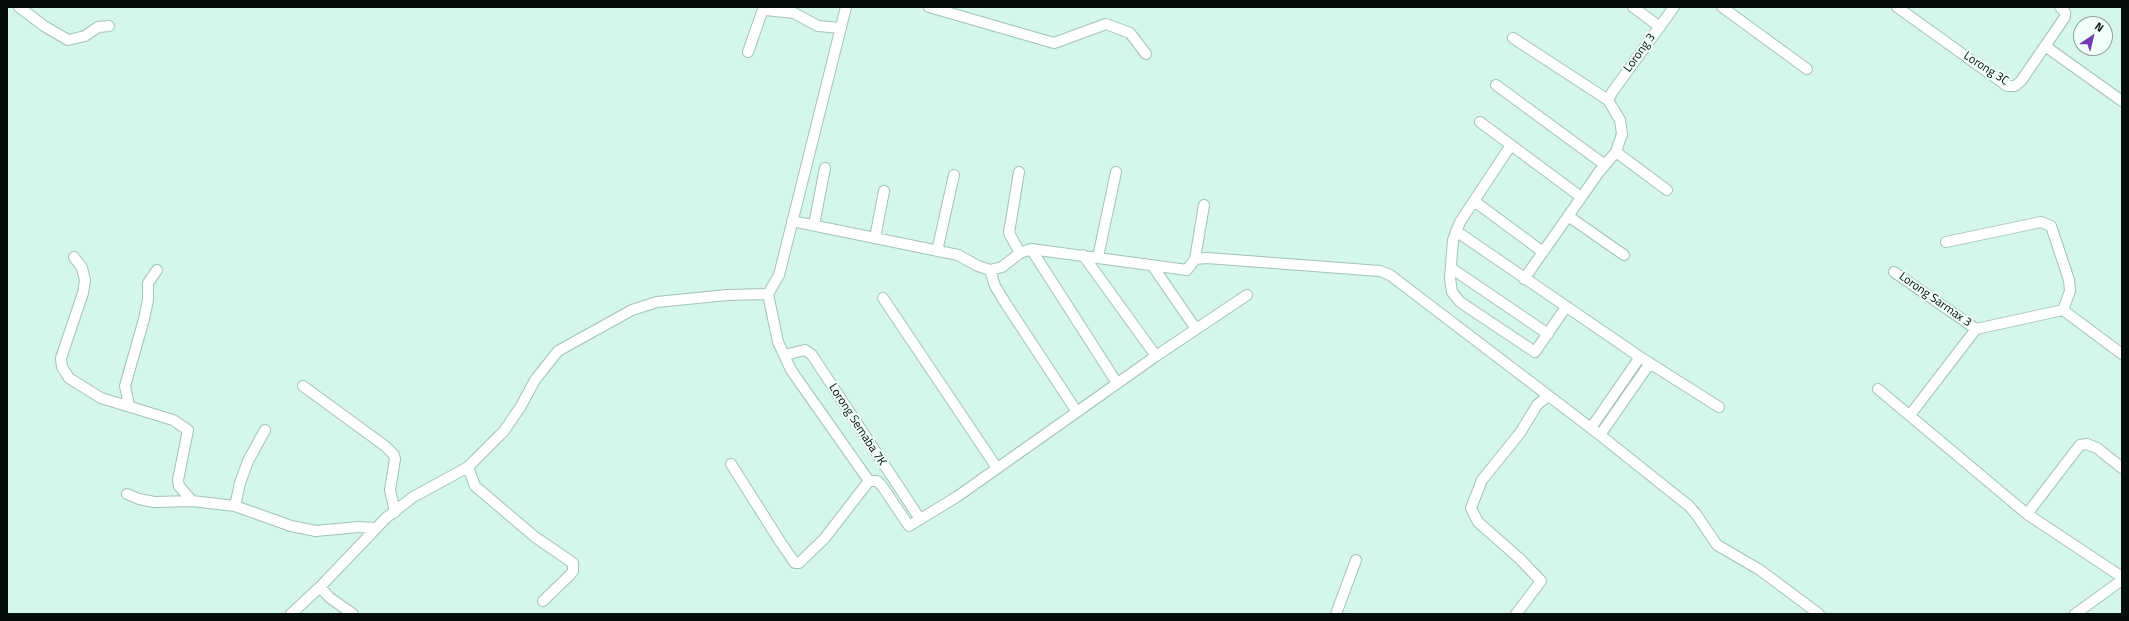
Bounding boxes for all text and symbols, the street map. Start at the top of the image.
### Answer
north arrow [2073,16,2113,56]
text: N [2092,18,2107,36]
street label: Lorong 3 [1621,31,1659,75]
street label: Lorong 3C [1961,49,2011,89]
street label: Lorong Sarmax 3 [1896,270,1974,330]
street label: Lorong Semaba 7K [825,381,889,469]

